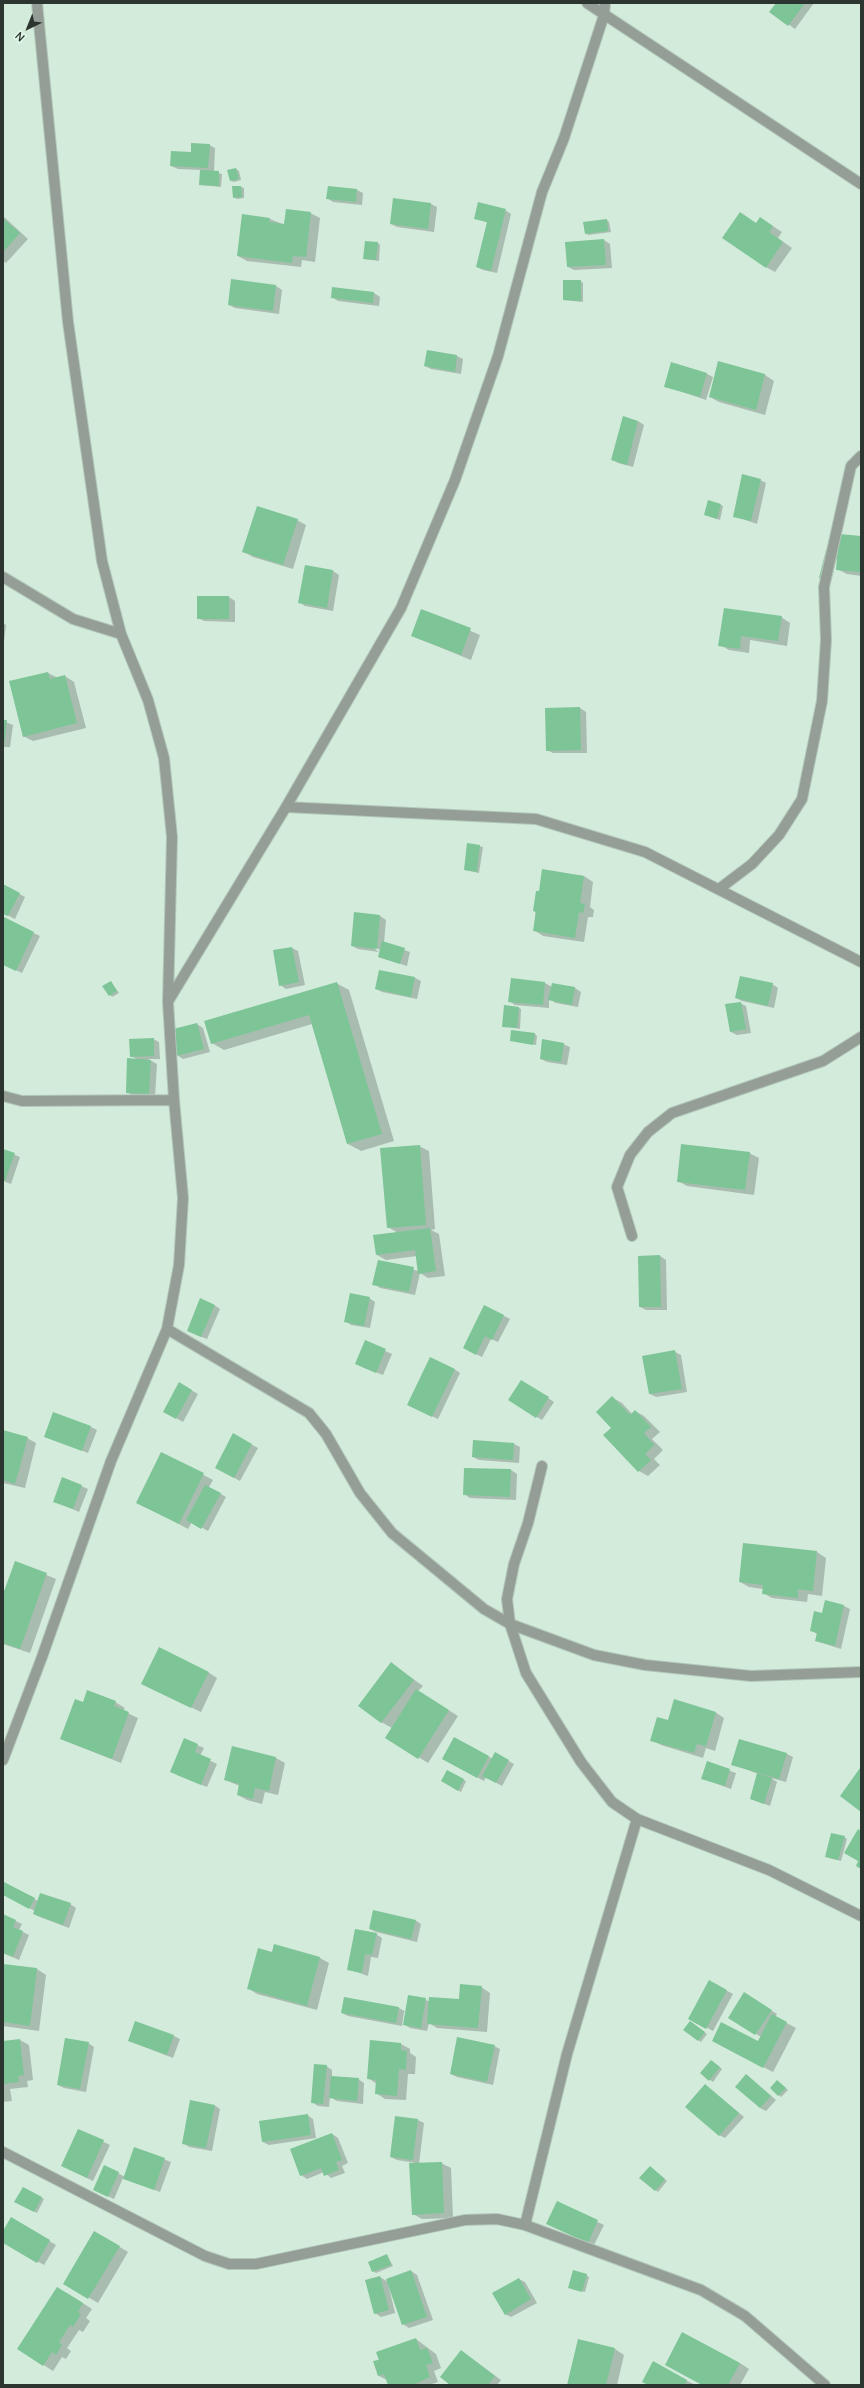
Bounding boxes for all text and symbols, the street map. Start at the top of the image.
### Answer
north arrow [8,8,48,48]
text: N [11,29,27,45]

